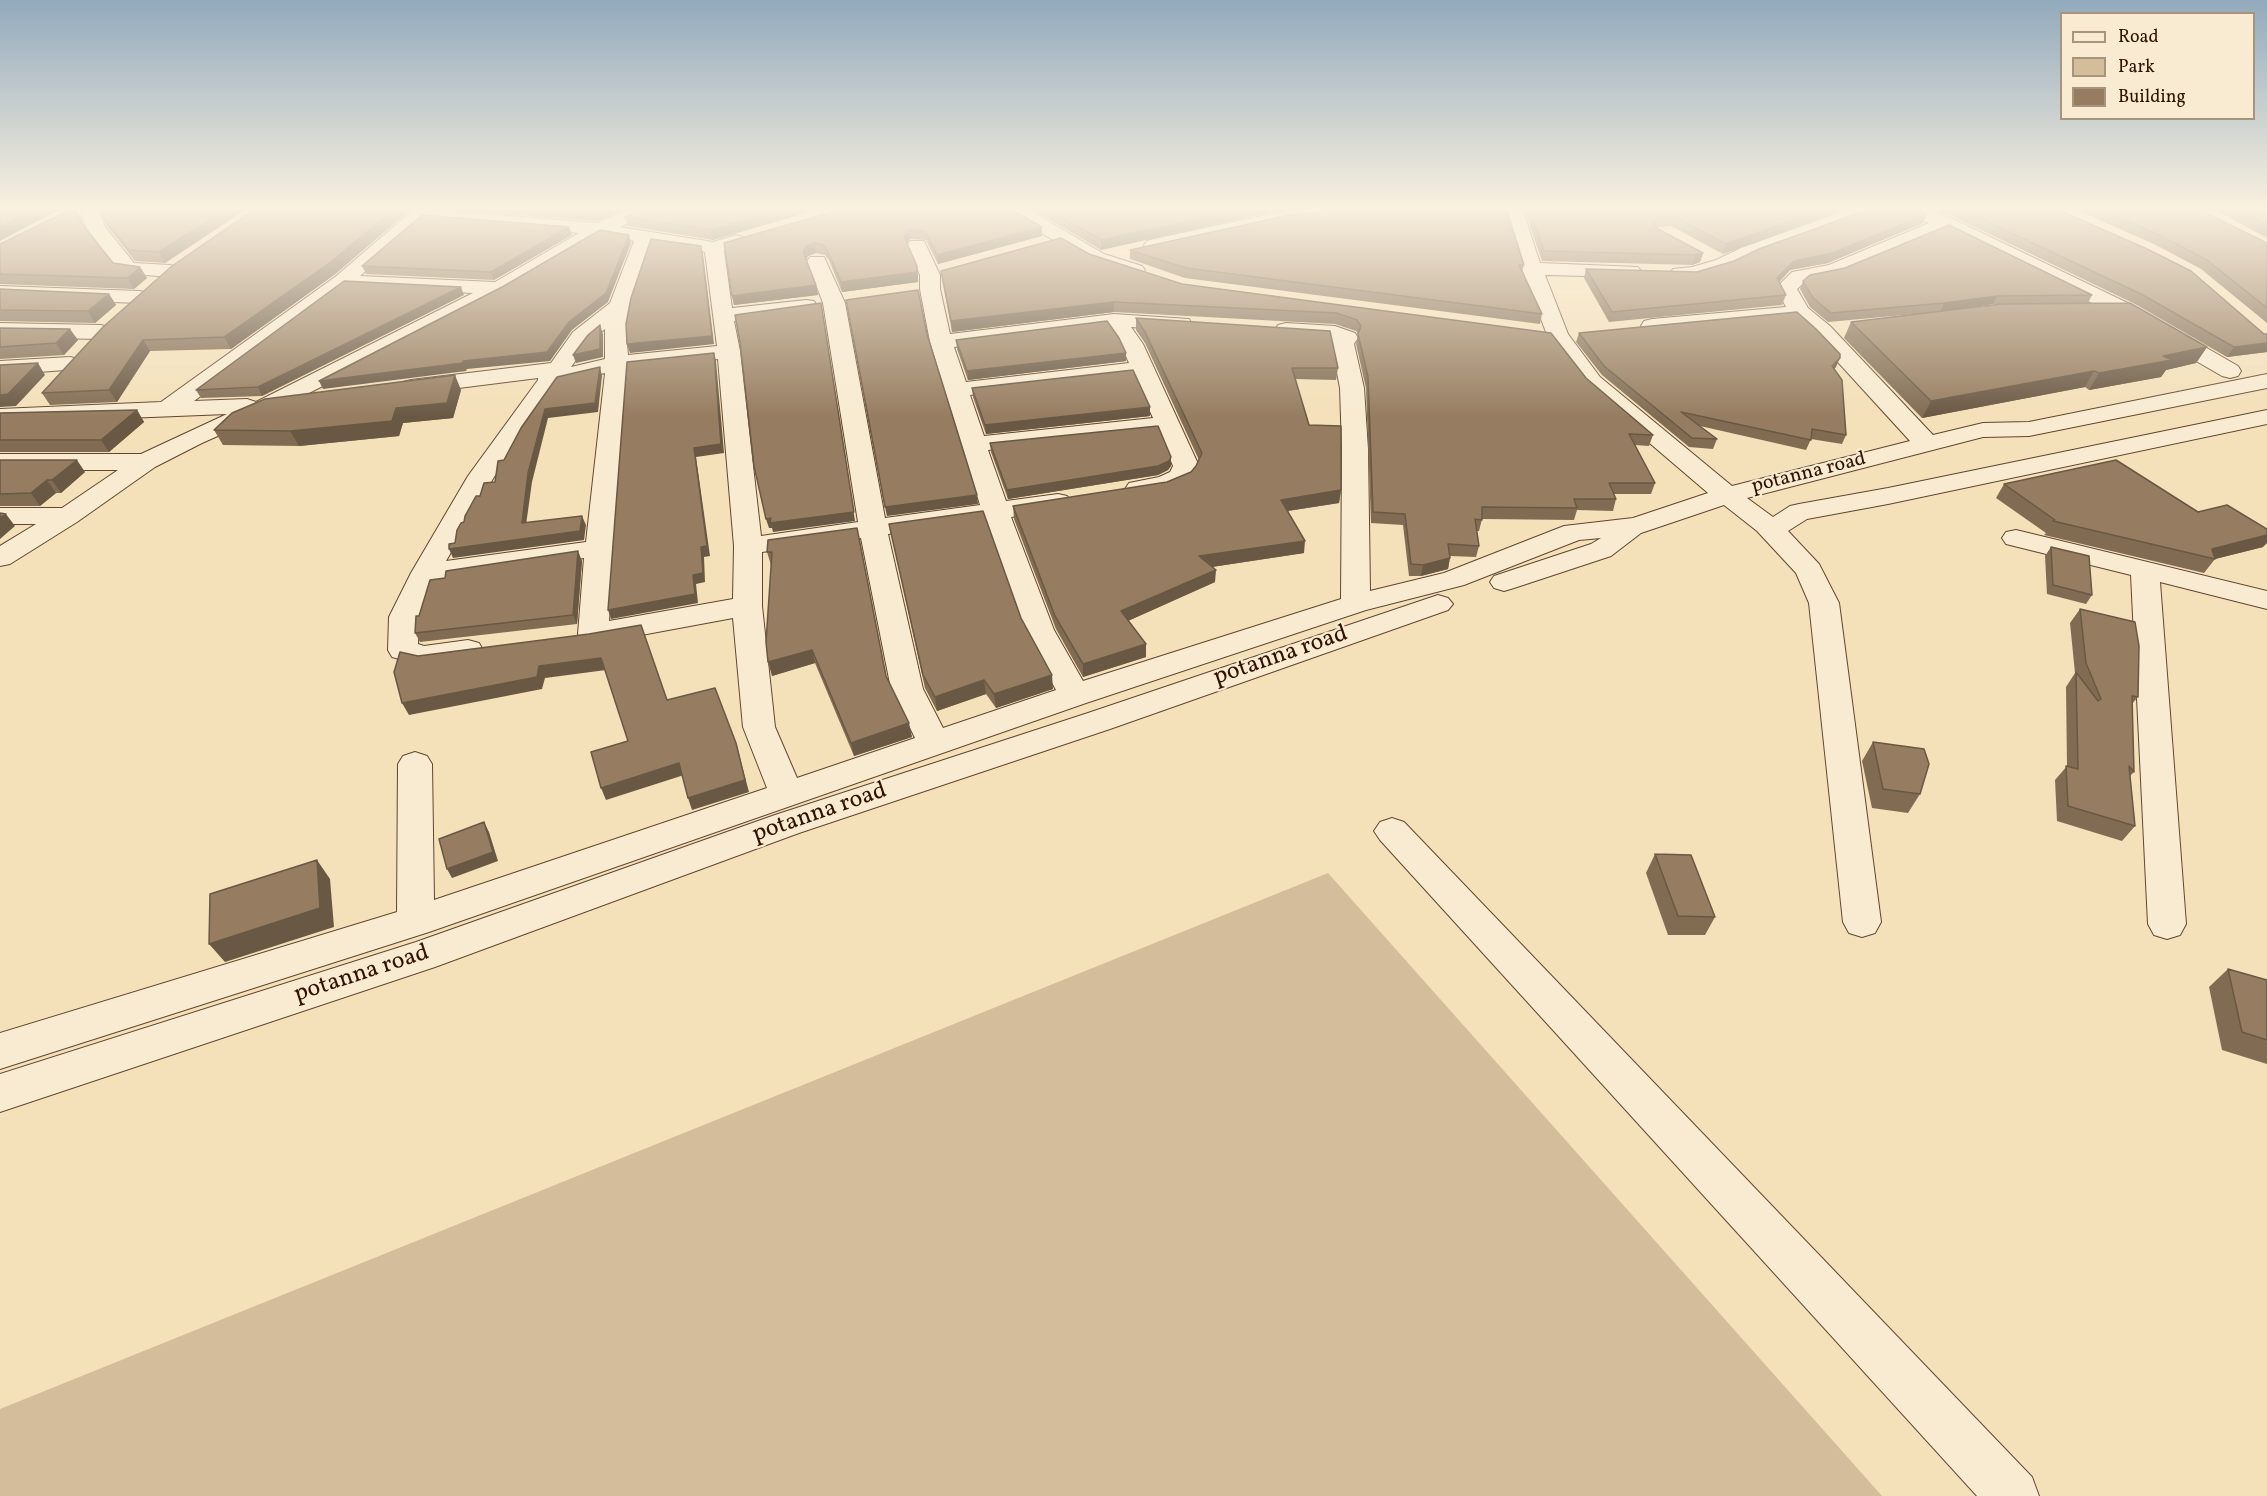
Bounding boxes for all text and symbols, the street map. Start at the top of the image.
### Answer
legend [2060,12,2255,120]
text: Road [2118,25,2159,50]
text: Park [2118,55,2155,80]
text: Building [2118,85,2186,110]
street label: potanna road [1749,448,1869,500]
street label: potanna road [1210,620,1352,694]
street label: potanna road [749,777,891,851]
street label: potanna road [291,940,433,1010]

